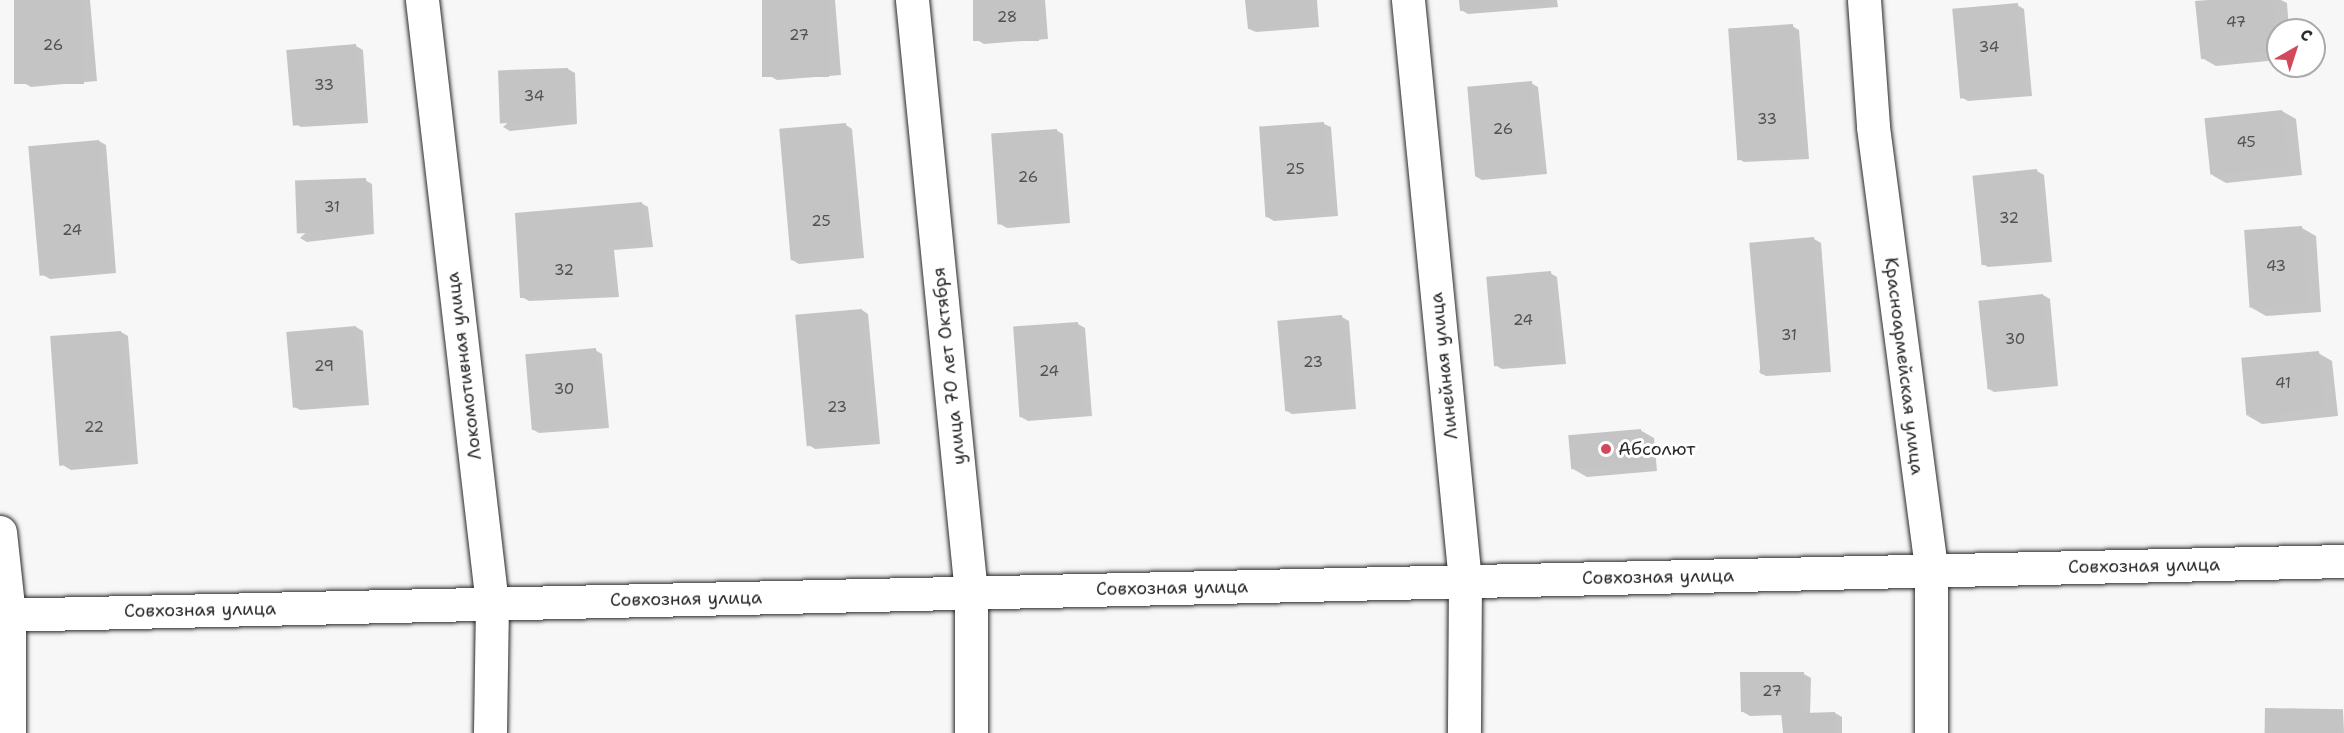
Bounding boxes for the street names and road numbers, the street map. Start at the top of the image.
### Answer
street label: Красноармейская улица [1880,256,1928,476]
street label: улица 70 лет Октября [928,266,970,466]
street label: Локомотивная улица [442,271,486,461]
street label: Линейная улица [1426,291,1462,441]
street label: Совхозная улица [2068,554,2220,578]
street label: Совхозная улица [1582,565,1734,589]
street label: Совхозная улица [1096,576,1248,600]
street label: Совхозная улица [610,587,762,611]
street label: Совхозная улица [124,598,276,622]

